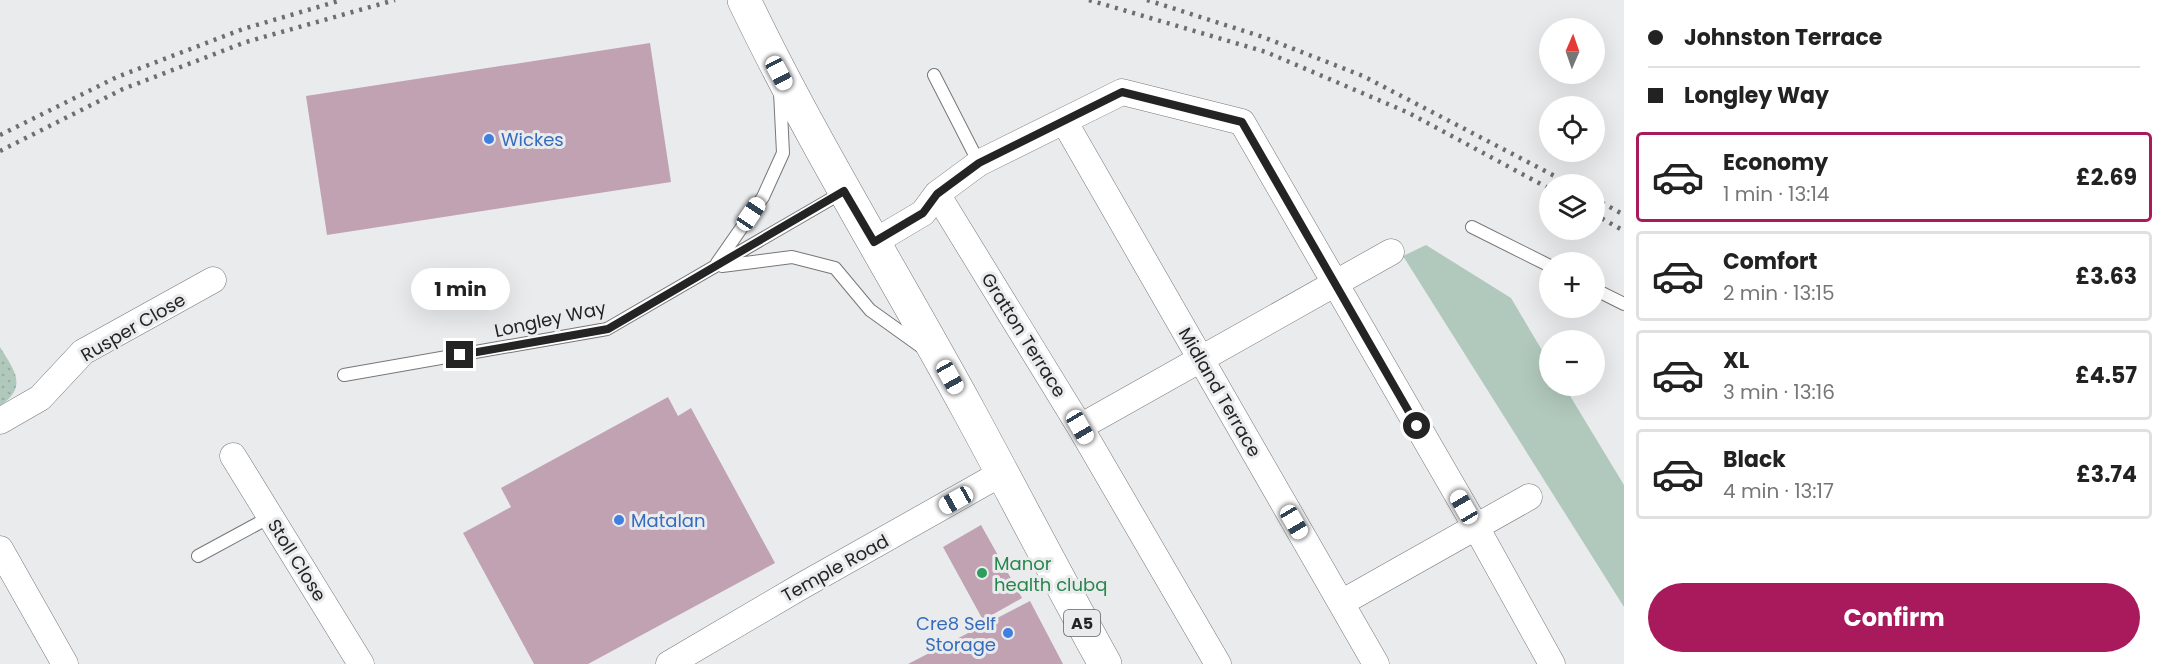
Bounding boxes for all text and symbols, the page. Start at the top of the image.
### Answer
north arrow [1539,18,1605,84]
map controls [1539,18,1605,396]
text: Johnston Terrace [1684,22,1882,53]
car [763,53,795,93]
text: Longley Way [1684,80,1829,111]
button: locate [1539,96,1605,162]
place label: Wickes [501,127,564,152]
marker: Wickes [482,132,496,146]
text: Economy [1723,147,1828,178]
icon: car [1651,150,1705,204]
text: £2.69 [2076,162,2137,193]
button: layers [1539,174,1605,240]
text: 1 min · 13:14 [1723,180,1829,208]
car [733,194,769,234]
text: Comfort [1723,246,1817,277]
icon: car [1651,249,1705,303]
button: + [1539,252,1605,318]
text: £3.63 [2076,261,2137,292]
callout: 1 min [410,268,510,310]
street label: Gratton Terrace [976,268,1072,402]
text: 1 min [434,275,487,303]
text: 2 min · 13:15 [1723,279,1834,307]
street label: Rusper Close [76,287,190,367]
street label: Longley Way [492,295,608,343]
street label: Midland Terrace [1173,323,1267,461]
button: − [1539,330,1605,396]
route end [446,341,473,368]
text: XL [1723,345,1749,376]
icon: car [1651,348,1705,402]
car [933,357,967,397]
text: £4.57 [2075,360,2137,391]
text: 3 min · 13:16 [1723,378,1835,406]
car [1063,407,1097,447]
route start [1403,412,1430,439]
text: Black [1723,444,1786,475]
icon: car [1651,447,1705,501]
text: £3.74 [2076,459,2137,490]
text: 4 min · 13:17 [1723,477,1834,505]
car [936,483,976,517]
car [1447,487,1481,527]
car [1277,502,1311,542]
place label: Matalan [631,508,706,533]
marker: Matalan [612,513,626,527]
street label: Stoll Close [262,514,332,606]
street label: Temple Road [777,528,893,608]
place label: Manor health clubq [994,551,1107,597]
marker: Manor health clubq [975,566,989,580]
button: Confirm [1648,583,2140,652]
road number: A5 [1064,610,1100,636]
place label: Cre8 Self Storage [916,611,996,657]
marker: Cre8 Self Storage [1001,626,1015,640]

